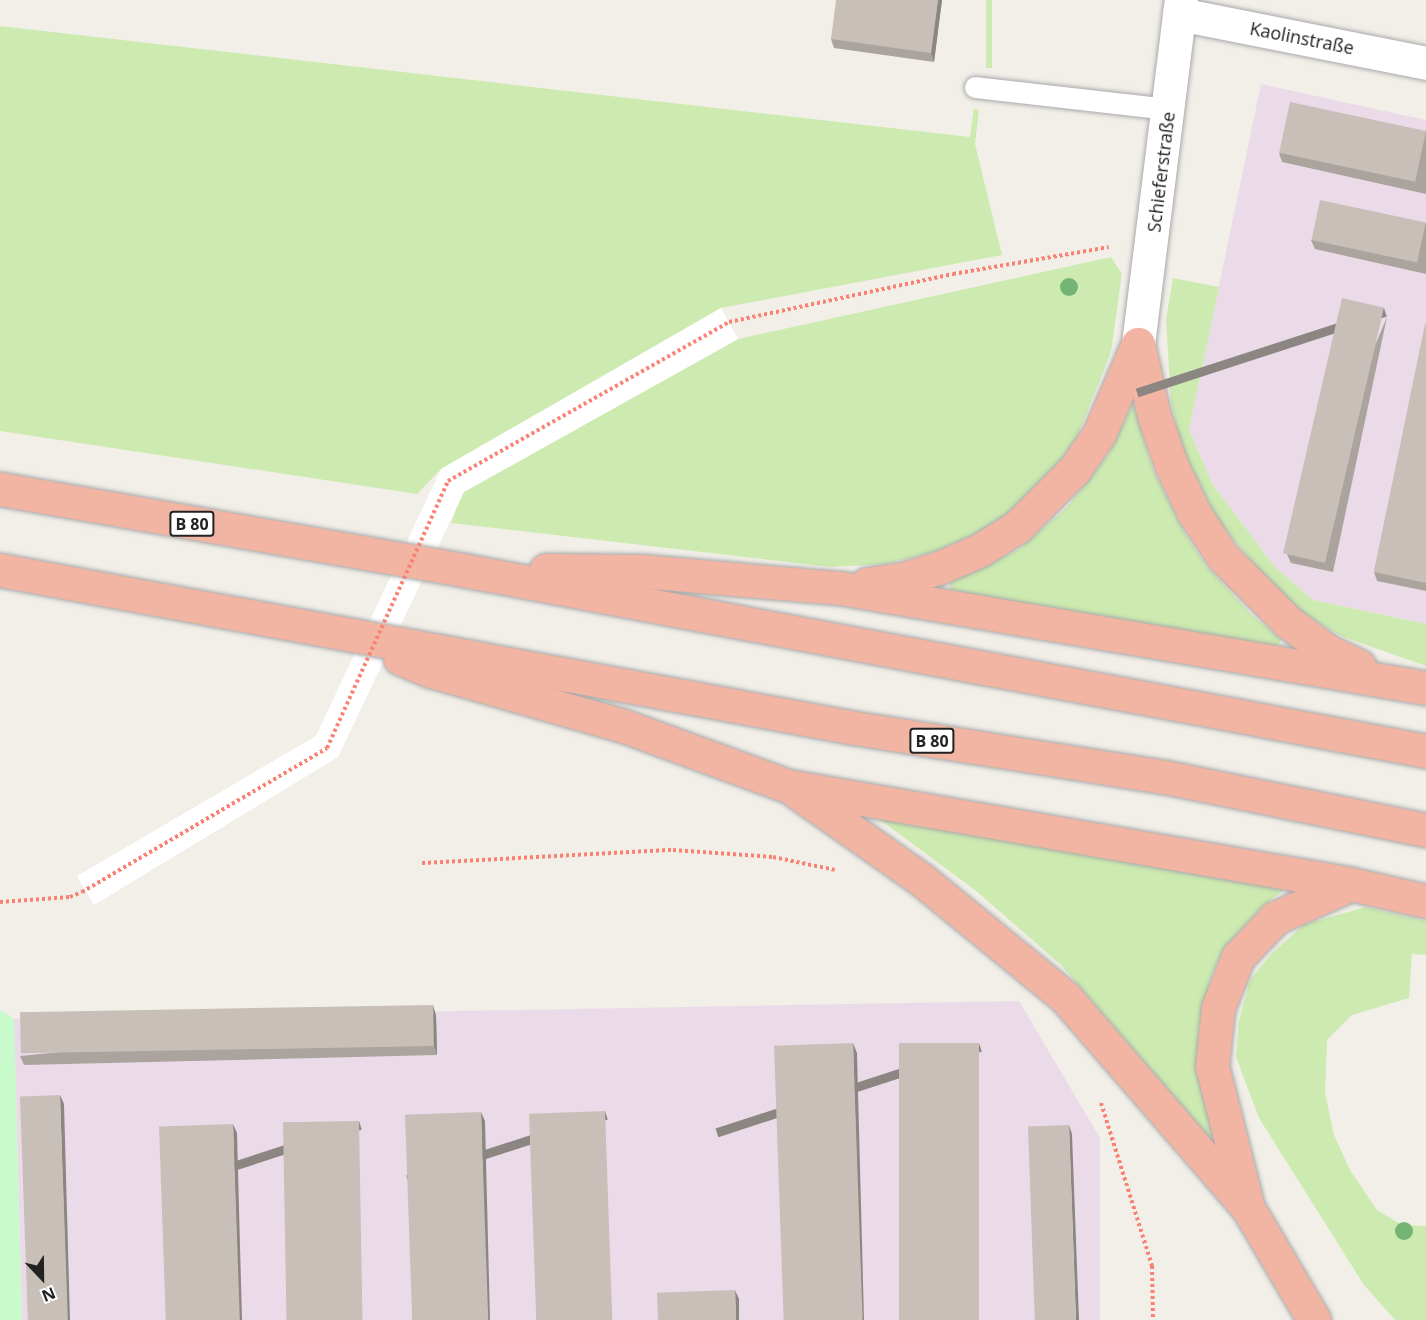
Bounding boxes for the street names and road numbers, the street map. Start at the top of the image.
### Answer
street label: Kaolinstraße [1248,17,1356,59]
street label: Schieferstraße [1143,110,1179,234]
road number: B 80 [168,511,216,537]
road number: B 80 [908,728,956,754]

